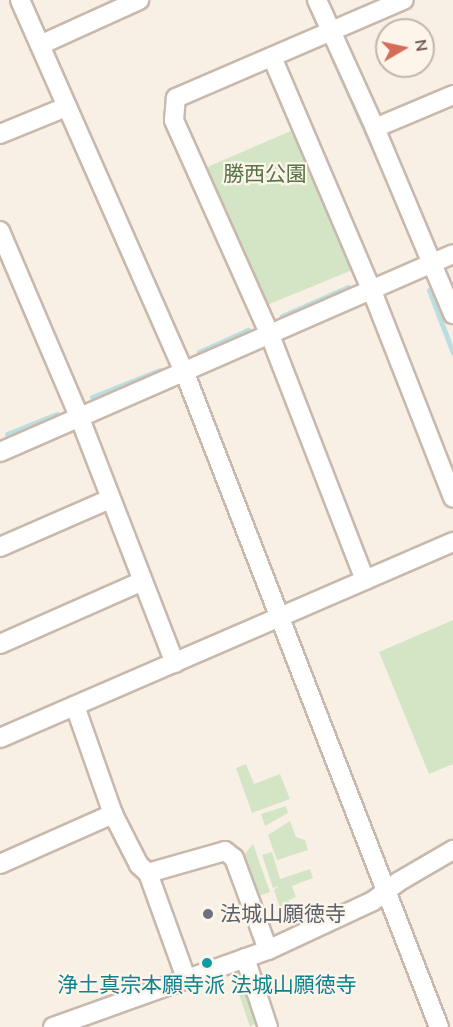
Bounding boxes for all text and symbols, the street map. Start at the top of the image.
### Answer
north arrow [375,18,435,78]
text: N [409,38,433,53]
park label: 勝西公園 [223,161,307,187]
place label: 法城山願徳寺 [220,901,346,927]
marker: 法城山願徳寺 [201,907,215,921]
marker: 浄土真宗本願寺派 法城山願徳寺 [200,956,214,970]
place label: 浄土真宗本願寺派 法城山願徳寺 [57,972,357,998]

